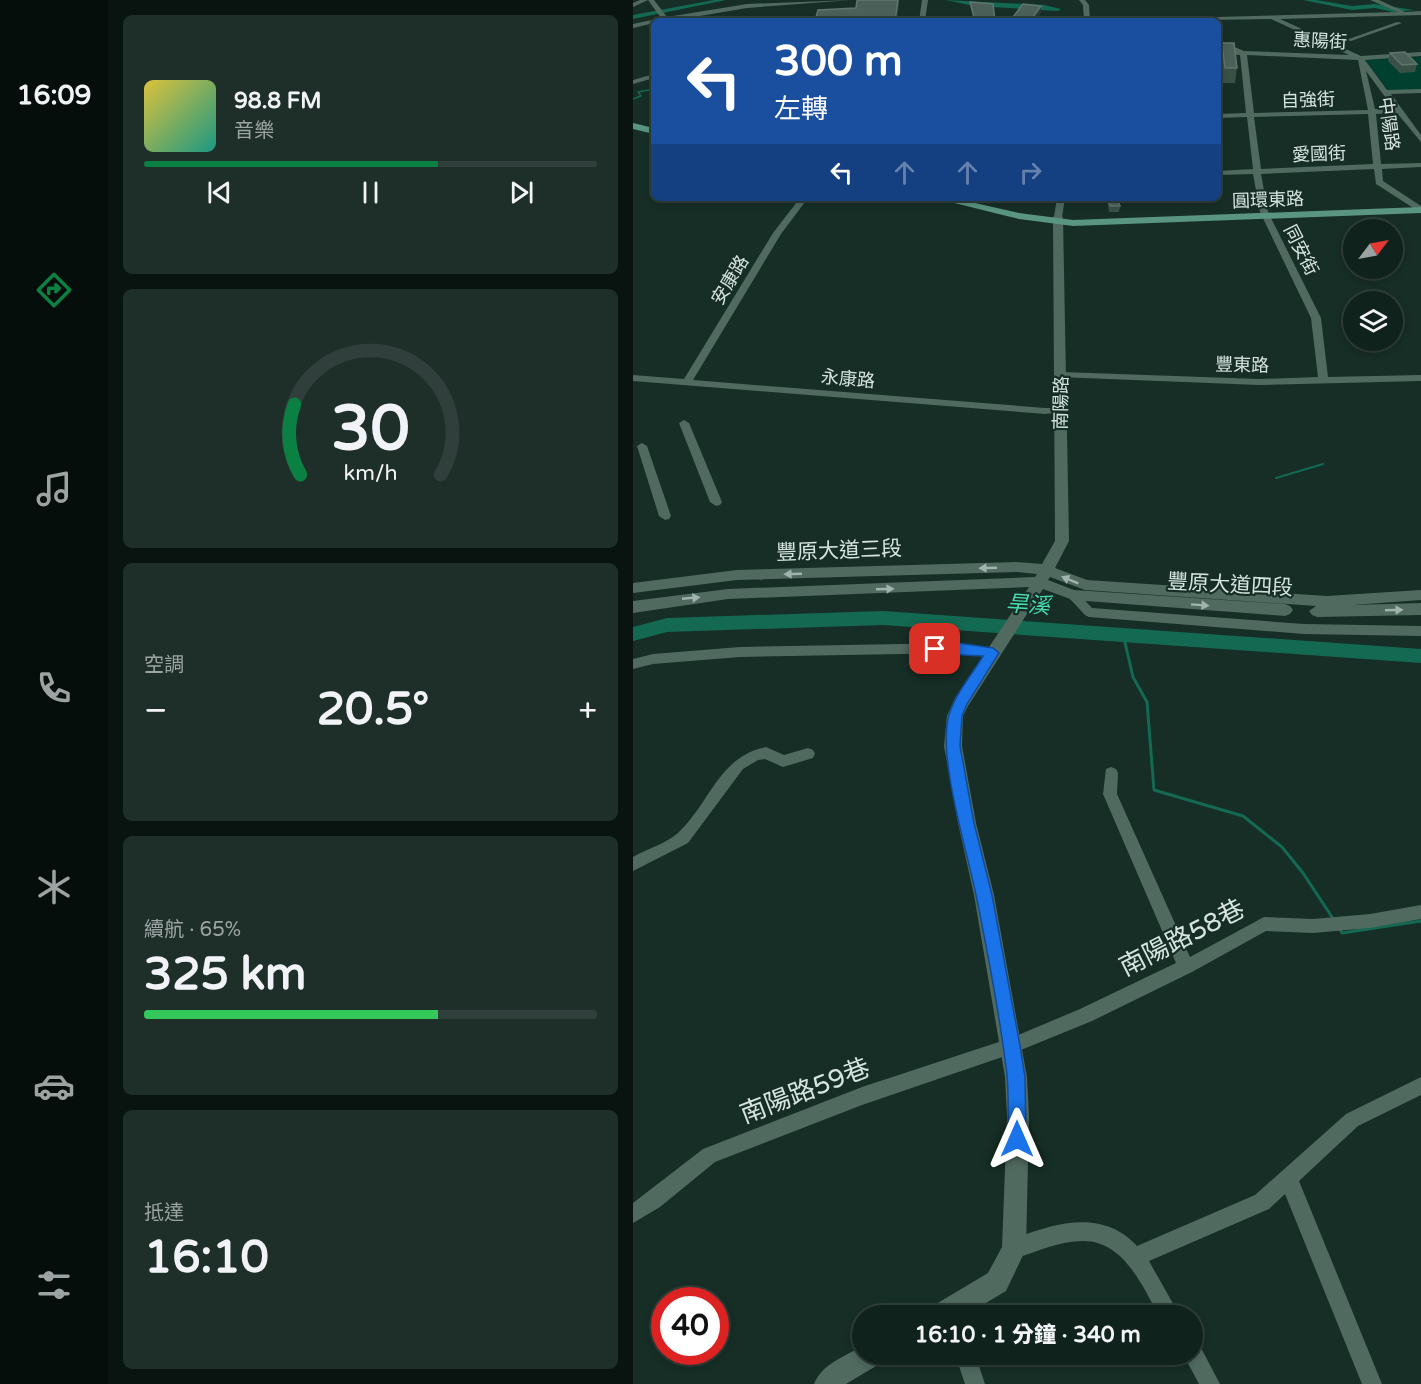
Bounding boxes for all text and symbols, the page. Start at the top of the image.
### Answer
street label: 惠陽街 [1292,29,1348,53]
text: 300 m [774,36,903,87]
icon: left [675,42,753,120]
text: 16:09 [17,79,91,112]
text: 98.8 FM [234,88,321,114]
street label: 自強街 [1281,88,1335,112]
text: 左轉 [774,93,828,126]
street label: 中陽路 [1374,96,1404,152]
text: 音樂 [234,119,274,143]
street label: 愛國街 [1292,142,1346,166]
icon: left [825,156,858,189]
icon: ahead [888,156,921,189]
icon: ahead [951,156,984,189]
icon: right [1014,156,1047,189]
icon: previous [203,176,236,209]
icon: pause [354,176,387,209]
icon: next [505,176,538,209]
street label: 圓環東路 [1232,188,1304,212]
north arrow [1343,219,1403,279]
map controls [1343,219,1403,351]
street label: 同安街 [1279,221,1323,279]
street label: 安康路 [707,251,753,309]
icon: directions [33,269,75,311]
button: layers [1343,291,1403,351]
street label: 豐東路 [1215,354,1269,376]
street label: 永康路 [820,366,876,392]
street label: 南陽路 [1050,376,1072,430]
text: 30 [331,392,410,467]
text: km/h [344,461,397,487]
icon: music [33,468,75,510]
street label: 豐原大道三段 [776,536,902,566]
one-way arrow [979,563,998,573]
one-way arrow [784,569,803,578]
street label: 豐原大道四段 [1166,569,1294,601]
one-way arrow [1061,575,1079,585]
one-way arrow [876,584,895,594]
water label: 旱溪 [1005,590,1054,620]
one-way arrow [681,593,700,603]
one-way arrow [1190,600,1209,610]
one-way arrow [1385,606,1404,615]
pin [909,623,960,674]
icon: arrive [918,632,951,665]
text: 空調 [144,653,184,677]
icon: phone [33,667,75,709]
text: 20.5° [317,683,429,737]
text: − [144,691,168,730]
text: + [578,691,597,730]
icon: climate [33,866,75,908]
street label: 南陽路58巷 [1114,893,1250,983]
text: 續航 · 65% [144,918,241,942]
text: 325 km [144,948,306,1002]
street label: 南陽路59巷 [736,1052,874,1130]
icon: car [33,1065,75,1107]
position arrow [985,1107,1049,1171]
text: 抵達 [144,1201,184,1225]
text: 16:10 [144,1231,269,1285]
icon: filters [33,1264,75,1306]
speed limit sign: 40 [651,1287,729,1365]
text: 16:10 · 1 分鐘 · 340 m [914,1322,1141,1348]

